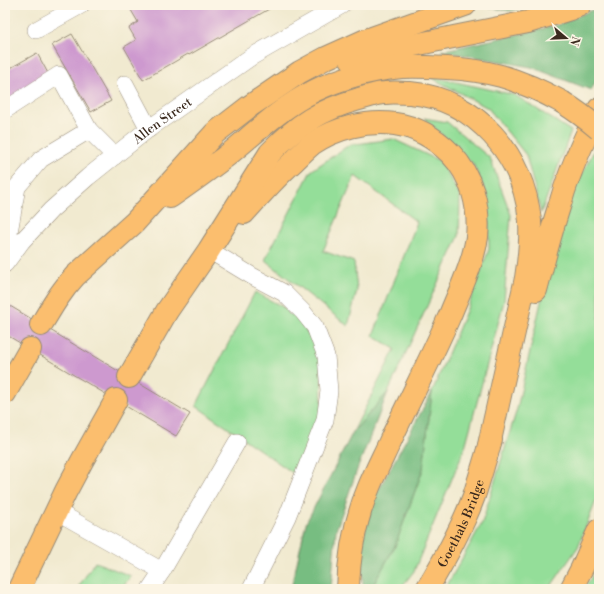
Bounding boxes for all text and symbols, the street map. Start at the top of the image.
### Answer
north arrow [546,18,586,58]
text: N [566,35,583,48]
street label: Allen Street [129,94,195,148]
street label: Goethals Bridge [434,477,488,570]

